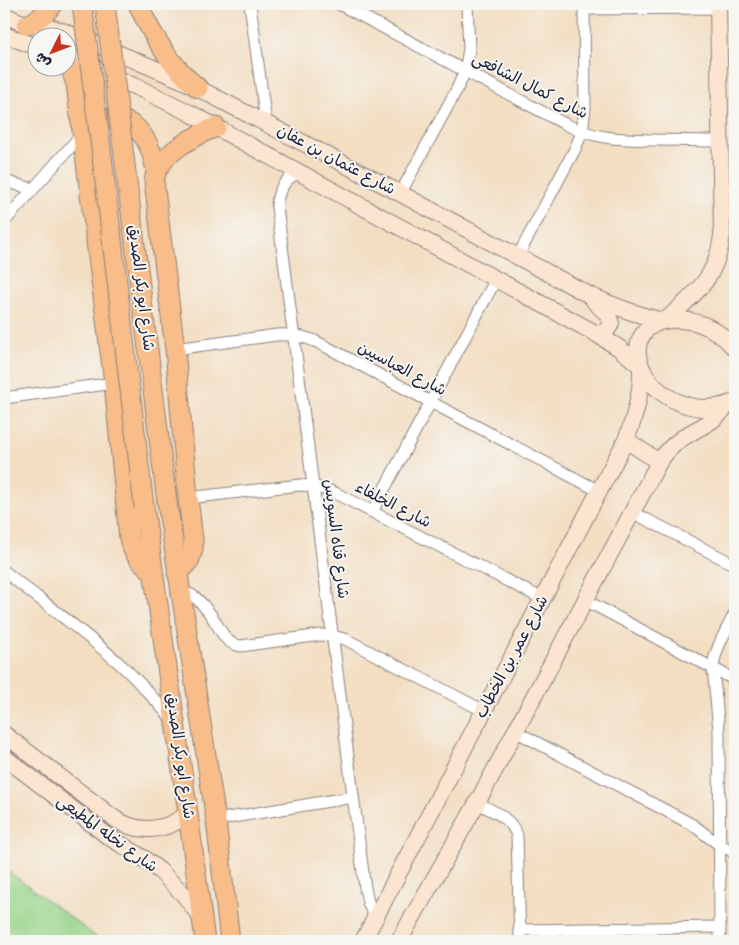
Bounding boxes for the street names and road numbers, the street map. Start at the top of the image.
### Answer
street label: شارع كمال الشافعى [469,49,591,124]
street label: شارع عثمان بن عفان [273,121,398,200]
street label: شارع ابو بكر الصديق [123,224,158,352]
street label: شارع العباسيين [354,338,450,401]
street label: شارع قناه السويس [318,478,353,600]
street label: شارع الخلفاء [351,478,434,533]
street label: شارع عمر بن الخطاب [472,592,553,722]
street label: شارع ابو بكر الصديق [161,692,198,820]
street label: شارع نخله المطيعى [53,791,161,878]

